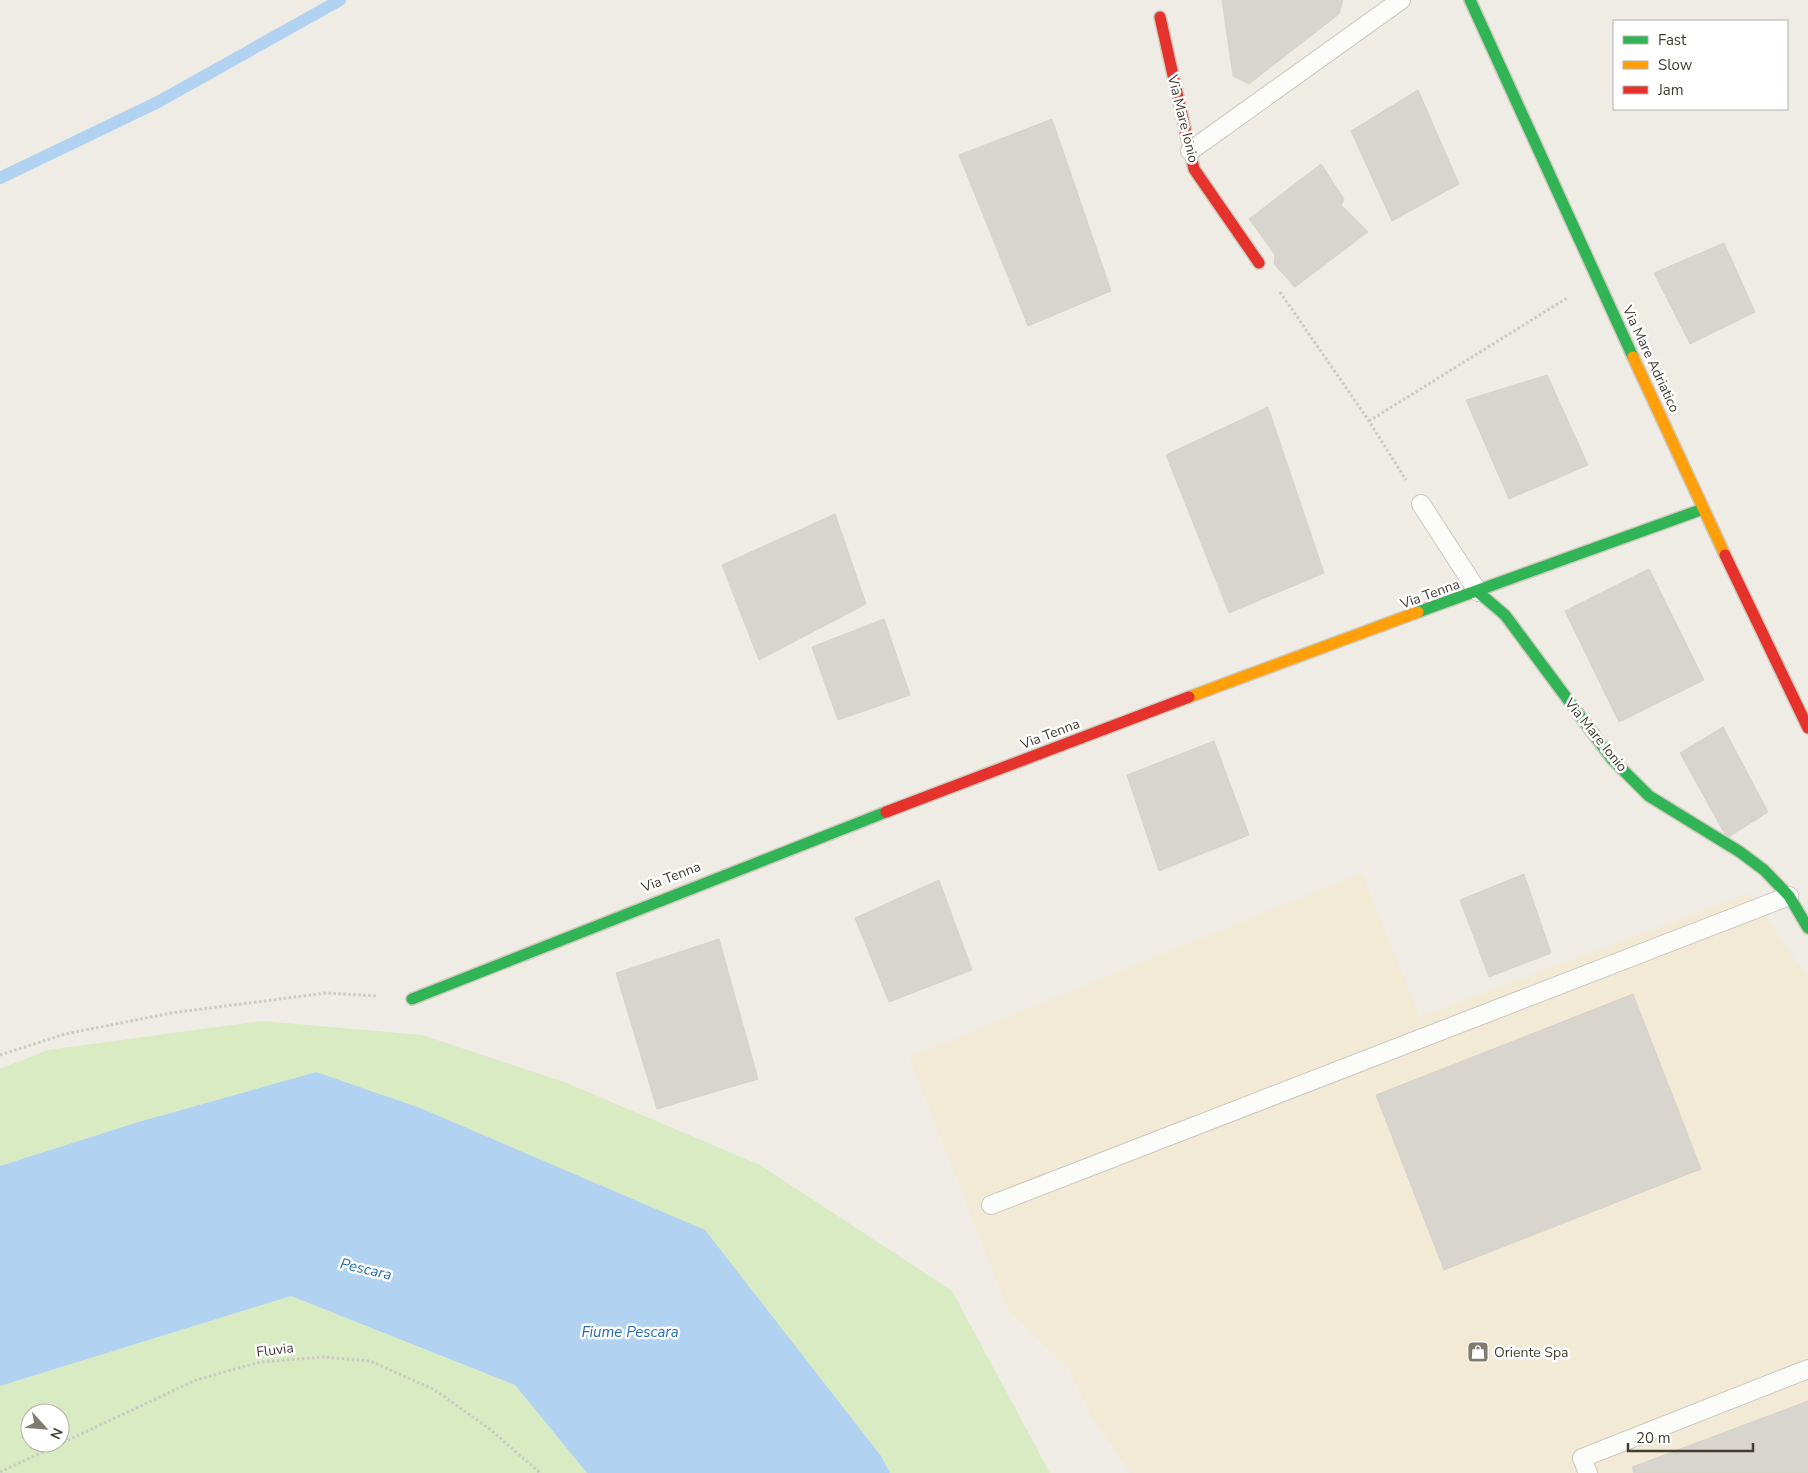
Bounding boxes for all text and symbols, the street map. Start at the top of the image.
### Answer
legend [1613,20,1788,110]
text: Fast [1658,30,1687,50]
text: Slow [1658,55,1693,75]
street label: Via Mare Ionio [1163,72,1203,165]
text: Jam [1657,80,1684,100]
street label: Via Mare Adriatico [1618,302,1684,416]
street label: Via Tenna [1397,574,1462,614]
street label: Via Mare Ionio [1560,693,1632,776]
street label: Via Tenna [1017,714,1082,754]
street label: Via Tenna [638,857,703,897]
water label: Pescara [338,1253,394,1285]
water label: Fiume Pescara [581,1322,679,1342]
street label: Fluvia [255,1338,295,1362]
shop icon: Oriente Spa [1466,1340,1490,1364]
place label: Oriente Spa [1494,1343,1568,1362]
north arrow [20,1403,70,1453]
scale bar [1628,1420,1753,1452]
text: N [45,1425,67,1442]
text: 20 m [1636,1428,1671,1448]

